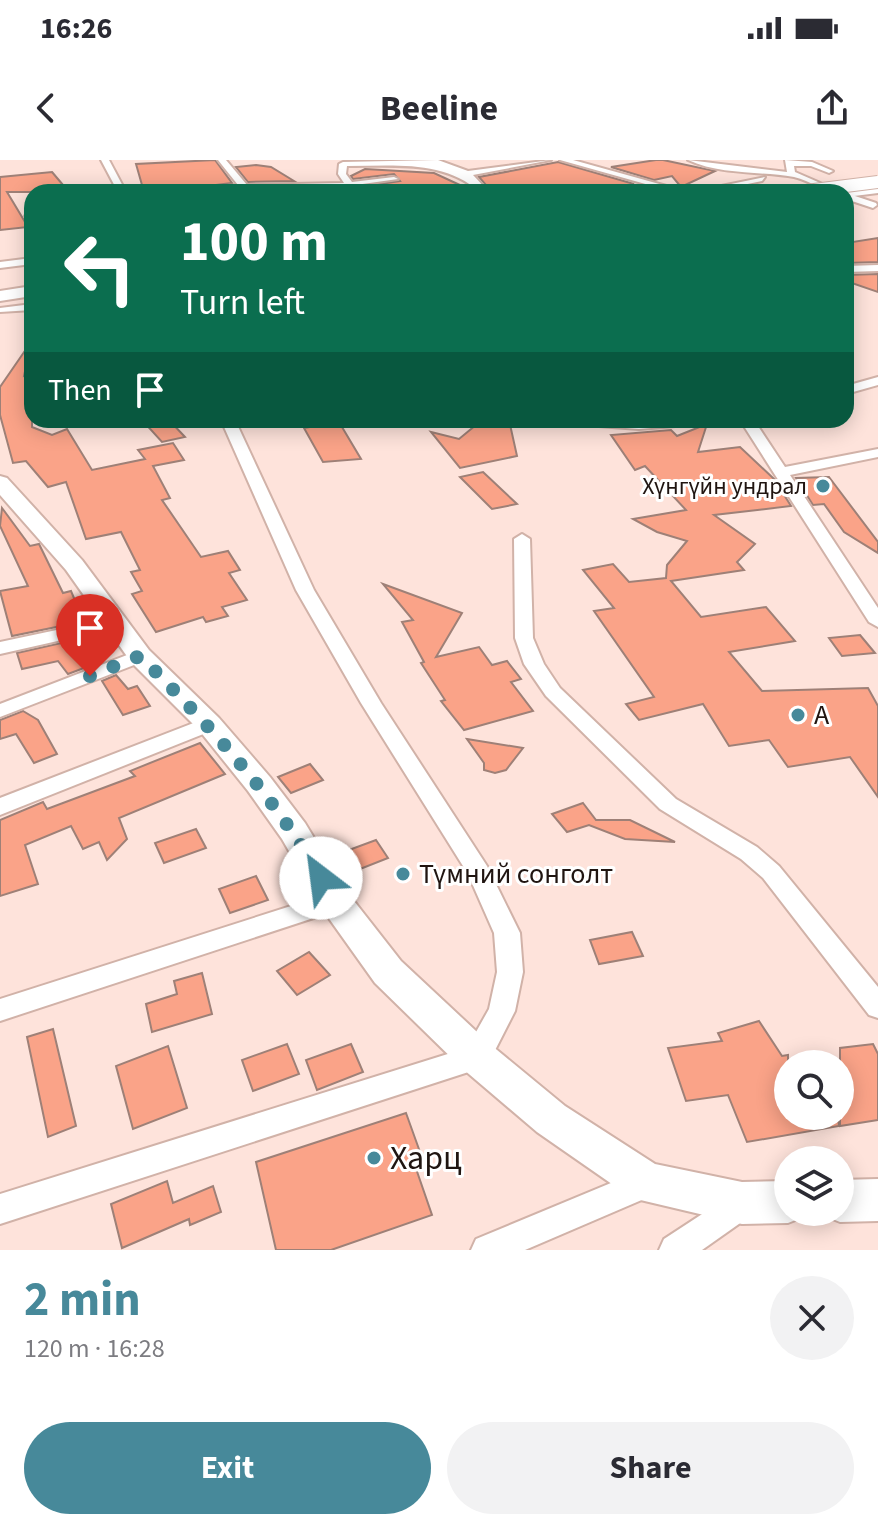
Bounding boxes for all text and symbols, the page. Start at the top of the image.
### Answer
text: 16:26 [40,7,112,50]
text: Beeline [380,83,498,134]
icon: back [24,86,68,130]
icon: share [810,86,854,130]
text: 100 m [180,203,328,282]
icon: left [48,216,152,320]
text: Turn left [180,277,305,328]
icon: arrive [128,368,172,412]
text: Then [48,369,112,412]
place label: Хүнгүйн ундрал [642,469,807,504]
marker: Хүнгүйн ундрал [814,477,832,495]
pin [56,594,124,676]
icon: arrive [68,606,112,650]
place label: A [814,695,830,735]
marker: A [789,706,807,724]
position arrow [279,836,363,920]
place label: Түмний сонголт [419,854,613,894]
marker: Түмний сонголт [394,865,412,883]
map controls [774,1050,854,1226]
button: search [774,1050,854,1130]
place label: Харц [390,1134,462,1183]
button: layers [774,1146,854,1226]
marker: Харц [365,1149,383,1167]
text: 2 min [24,1266,141,1334]
button: close [770,1276,854,1360]
text: 120 m · 16:28 [24,1330,165,1367]
button: Exit [24,1422,431,1514]
button: Share [447,1422,854,1514]

